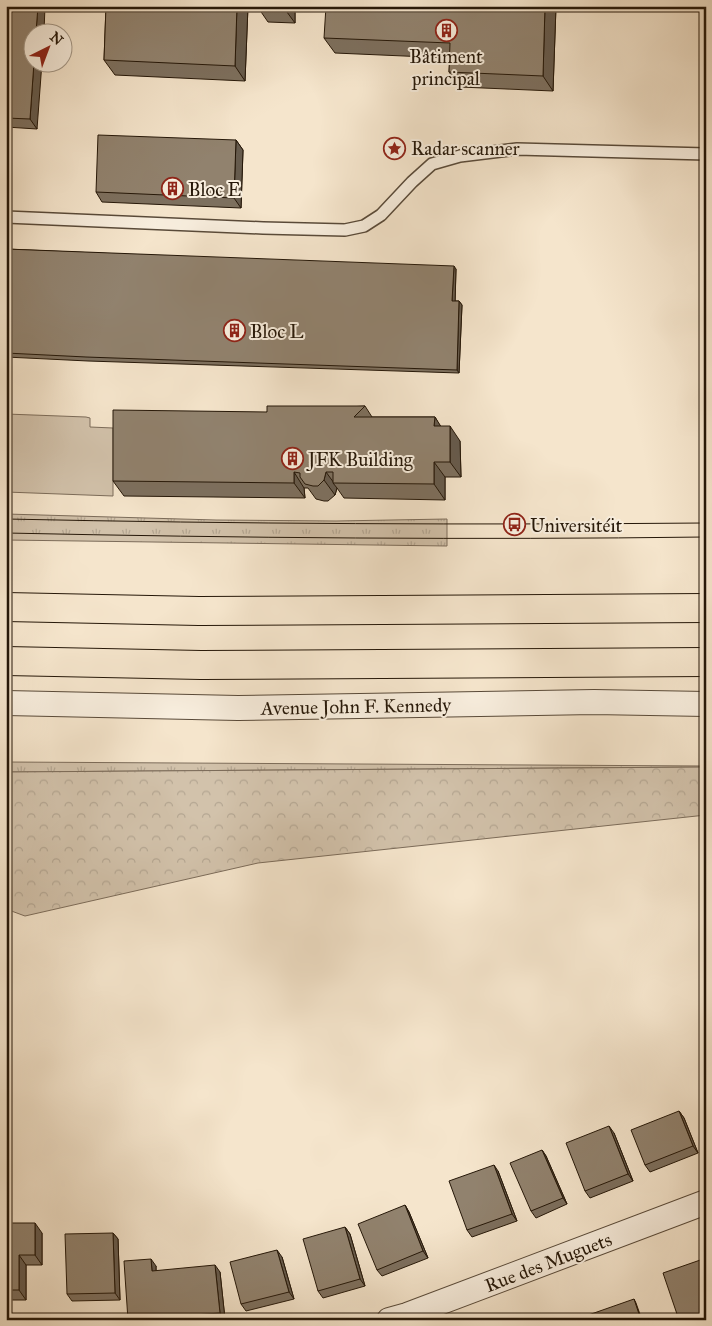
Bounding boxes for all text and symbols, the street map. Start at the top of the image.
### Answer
building icon: Bâtiment principal [434,18,458,42]
north arrow [22,22,72,72]
text: N [46,28,67,49]
place label: Bâtiment principal [409,45,483,90]
place icon: Radar scanner [383,136,407,160]
place label: Radar scanner [411,137,521,160]
building icon: Bloc E [160,177,184,201]
place label: Bloc E [188,178,241,201]
building icon: Bloc L [222,319,246,343]
place label: Bloc L [250,320,303,343]
building icon: JFK Building [280,447,304,471]
place label: JFK Building [306,448,413,472]
bus stop icon: Universitéit [502,513,526,537]
place label: Universitéit [530,514,623,537]
street label: Avenue John F. Kennedy [260,693,452,721]
street label: Rue des Muguets [481,1228,615,1298]

